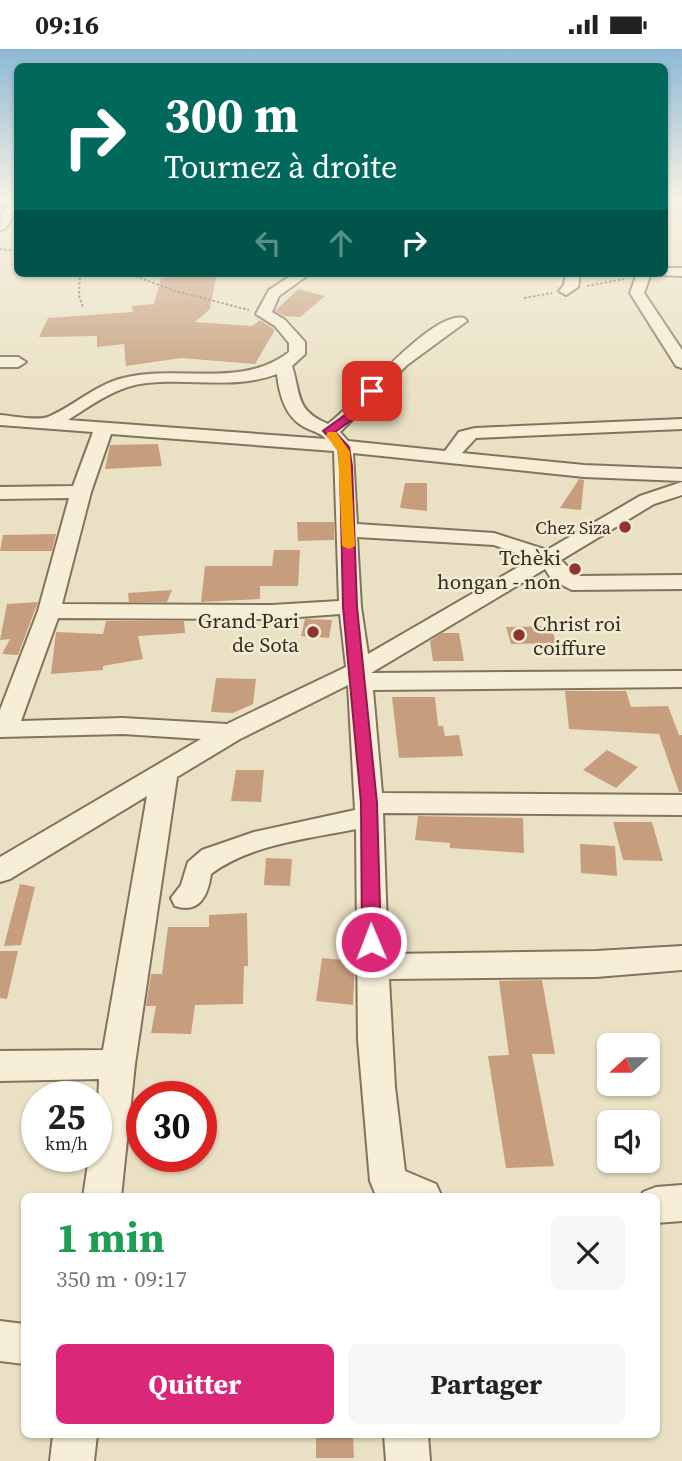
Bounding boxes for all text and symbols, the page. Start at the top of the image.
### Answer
text: 09:16 [35,7,99,43]
text: 300 m [164,81,299,148]
icon: right [49,91,140,182]
text: Tournez à droite [164,145,397,189]
icon: left [249,224,287,262]
icon: ahead [322,224,360,262]
icon: right [395,224,433,262]
pin [342,361,402,421]
icon: arrive [353,372,391,410]
place label: Chez Siza [535,515,612,540]
marker: Chez Siza [617,519,633,535]
place label: Tchèki hongan - non [437,543,561,596]
marker: Tchèki hongan - non [567,561,583,577]
place label: Grand Pari de Sota [198,606,299,659]
place label: Christ roi coiffure [533,609,621,662]
marker: Grand Pari de Sota [305,624,321,640]
marker: Christ roi coiffure [511,627,527,643]
position arrow [334,905,408,979]
north arrow [597,1033,660,1095]
map controls [597,1033,660,1173]
speed limit sign: 30 [126,1081,217,1172]
text: 25 [48,1093,85,1141]
button: sound [597,1110,660,1173]
text: km/h [45,1131,88,1156]
text: 1 min [56,1208,165,1266]
button: close [551,1216,625,1290]
text: 350 m · 09:17 [56,1263,187,1295]
button: Quitter [56,1344,334,1424]
button: Partager [348,1344,625,1424]

